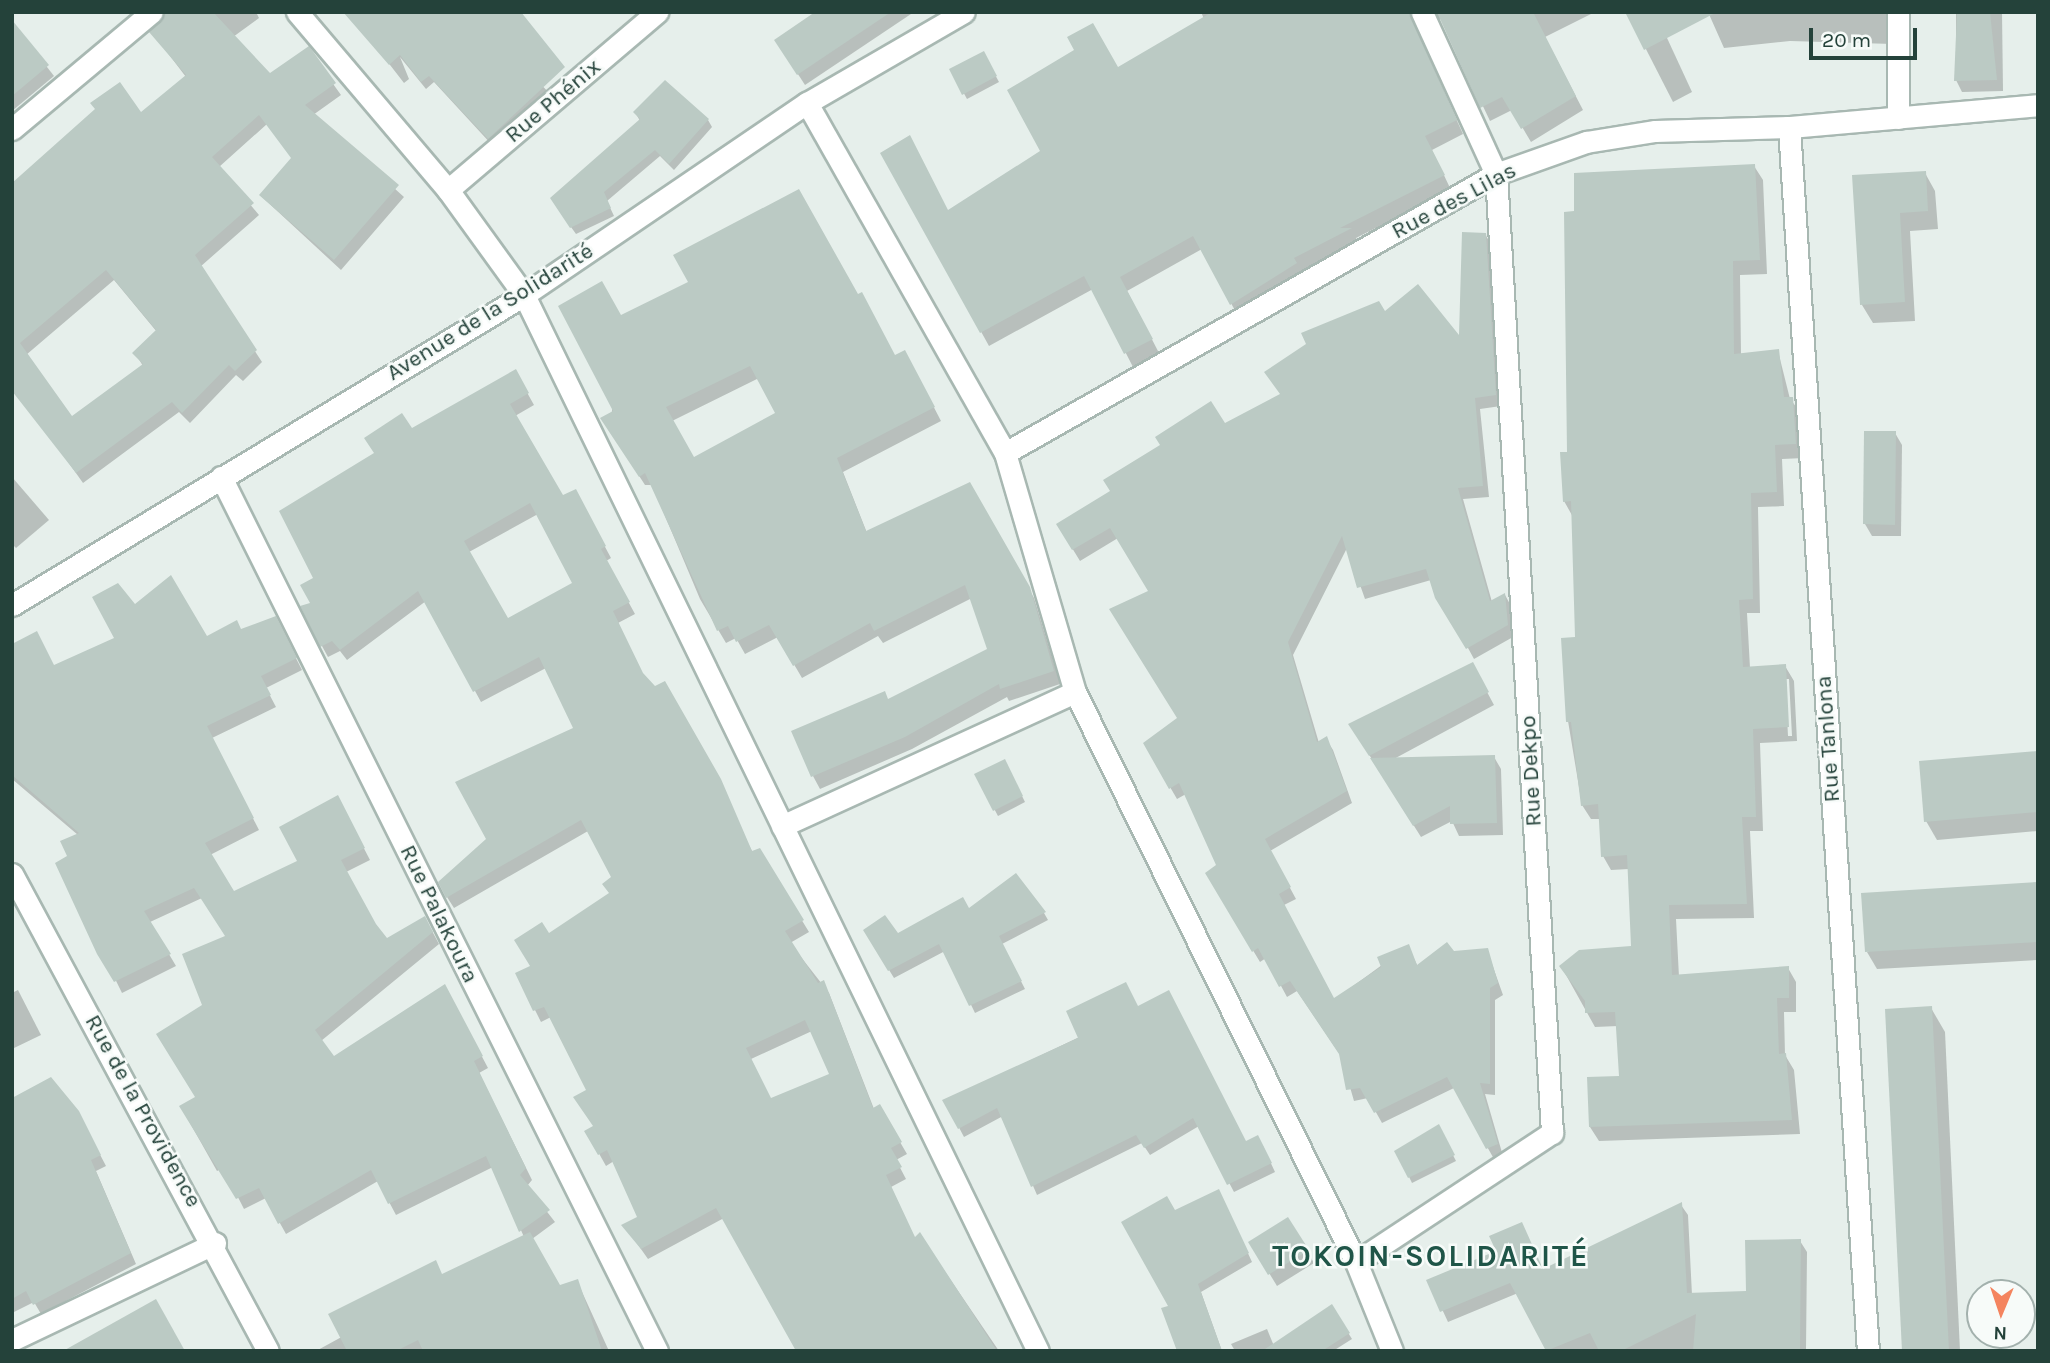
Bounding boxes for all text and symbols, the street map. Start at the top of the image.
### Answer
scale bar [1812,14,1920,58]
text: 20 m [1822,28,1871,52]
street label: Rue Phénix [500,53,606,149]
street label: Rue des Lilas [1387,157,1521,245]
street label: Avenue de la Solidarité [382,237,598,387]
street label: Rue Tanlona [1810,675,1846,803]
street label: Rue Dekpo [1514,715,1548,827]
street label: Rue Palakoura [394,840,484,988]
street label: Rue de la Providence [79,1010,207,1212]
district label: TOKOIN-SOLIDARITÉ [1274,1238,1588,1274]
north arrow [1966,1279,2036,1349]
text: N [1993,1322,2008,1344]

